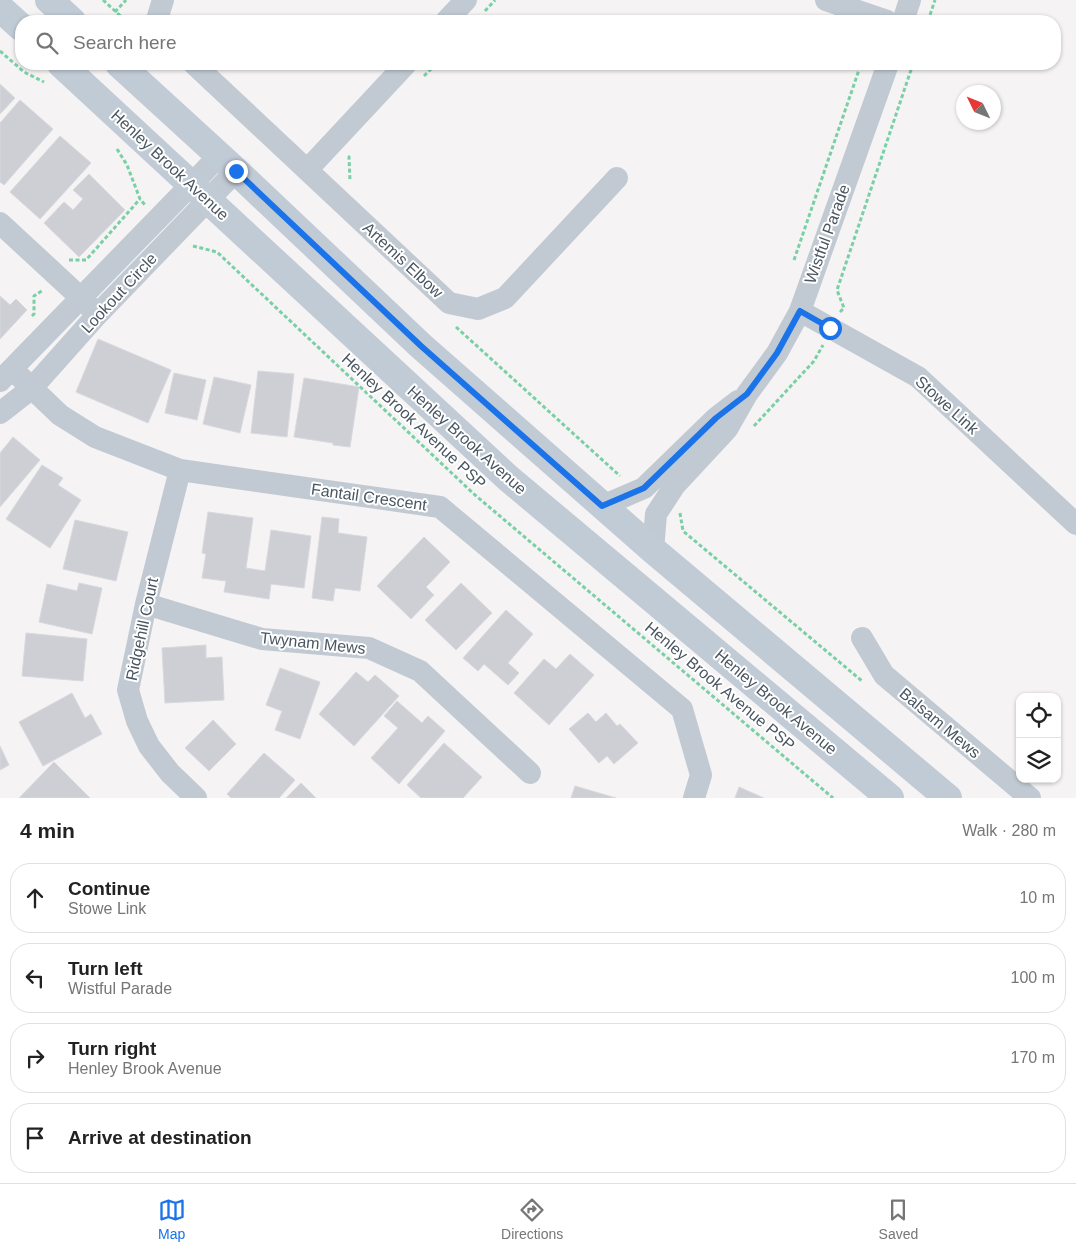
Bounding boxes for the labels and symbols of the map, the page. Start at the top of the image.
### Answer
north arrow [956,85,1001,130]
street label: Henley Brook Avenue [108,106,232,224]
route end [225,160,248,183]
street label: Wistful Parade [801,182,853,286]
street label: Artemis Elbow [360,219,447,301]
street label: Lookout Circle [78,250,160,336]
route start [819,317,842,340]
street label: Henley Brook Avenue PSP [338,349,490,493]
street label: Stowe Link [912,372,983,438]
street label: Henley Brook Avenue [403,381,531,499]
street label: Fantail Crescent [310,480,428,514]
street label: Ridgehill Court [123,575,161,682]
street label: Henley Brook Avenue PSP [641,617,799,755]
street label: Twynam Mews [260,629,366,657]
street label: Henley Brook Avenue [711,645,841,759]
street label: Balsam Mews [896,684,984,762]

